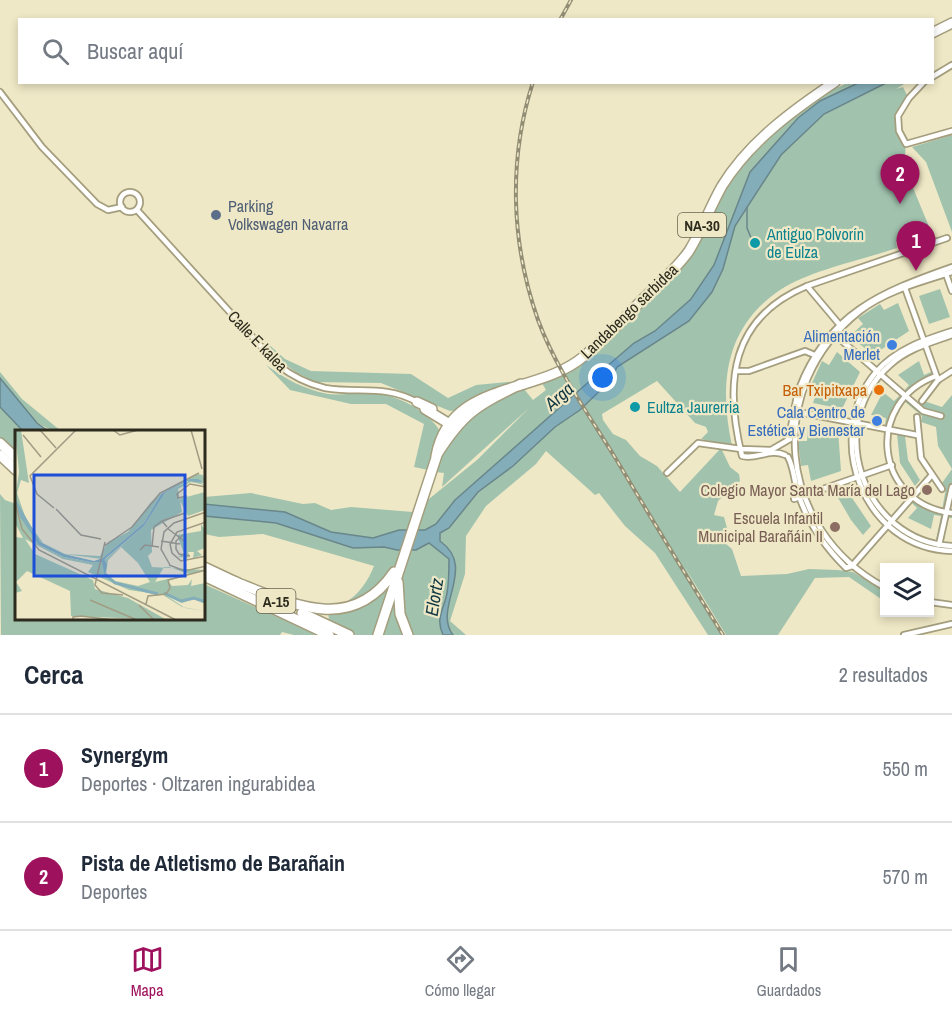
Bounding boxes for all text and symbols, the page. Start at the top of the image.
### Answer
search box [18,18,934,84]
icon: search [39,35,72,68]
text: Buscar aquí [87,36,183,66]
pin: 2 [880,154,920,204]
place label: Parking Volkswagen Navarra [228,195,349,235]
marker: Parking Volkswagen Navarra [209,208,223,222]
road number: NA-30 [678,213,726,237]
pin: 1 [896,222,936,271]
place label: Antiguo Polvorín de Eulza [766,223,864,263]
marker: Antiguo Polvorín de Eulza [748,236,762,250]
street label: Landabengo sarbidea [575,258,683,363]
street label: Calle E kalea [223,306,293,377]
place label: Alimentación Merlet [802,325,880,365]
marker: Alimentación Merlet [885,338,899,352]
your location [588,363,617,392]
water label: Arga [538,376,579,416]
place label: Bar Txipitxapa [783,379,868,401]
marker: Bar Txipitxapa [872,383,886,397]
place label: Eultza Jaurerria [647,396,740,418]
marker: Eultza Jaurerria [628,400,642,414]
place label: Cala Centro de Estética y Bienestar [748,401,866,441]
marker: Cala Centro de Estética y Bienestar [870,414,884,428]
inset map [15,430,206,620]
place label: Colegio Mayor Santa María del Lago [701,479,915,501]
marker: Colegio Mayor Santa María del Lago [920,483,934,497]
place label: Escuela Infantil Municipal Barañáin II [698,507,823,547]
marker: Escuela Infantil Municipal Barañáin II [828,520,842,534]
map controls [880,563,934,617]
button: layers [880,563,934,617]
water label: Elortz [419,576,449,618]
road number: A-15 [256,589,296,613]
text: Cerca [24,657,83,692]
text: 2 resultados [839,661,928,688]
text: Synergym [81,740,168,770]
text: 1 [39,755,48,782]
text: 550 m [882,755,928,782]
text: Deportes · Oltzaren ingurabidea [81,770,315,797]
text: Pista de Atletismo de Barañain [81,848,345,878]
text: 2 [39,863,48,890]
text: 570 m [882,863,928,890]
text: Deportes [81,878,148,905]
tab: Mapa [131,943,164,1001]
tab: Cómo llegar [425,943,495,1001]
tab: Guardados [757,943,821,1001]

